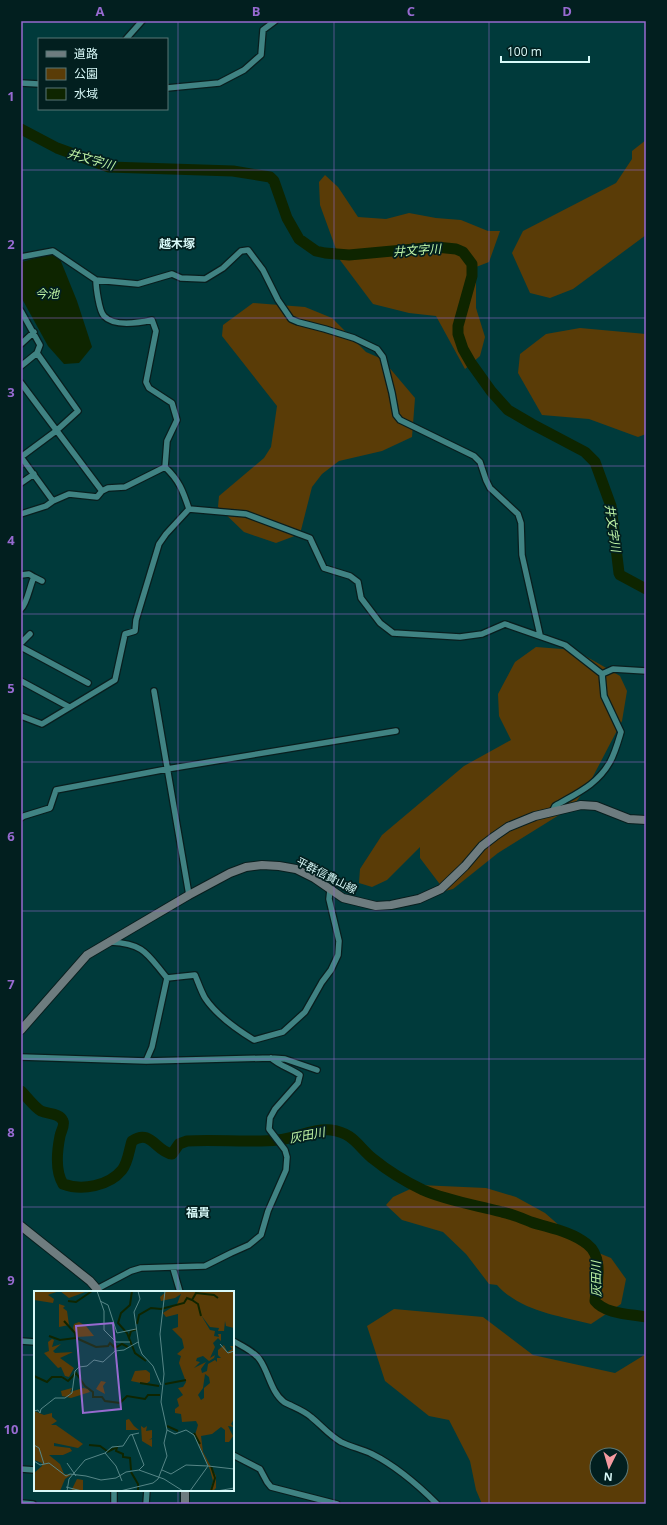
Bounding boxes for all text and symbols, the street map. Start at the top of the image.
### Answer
text: A [96,2,105,20]
text: B [252,2,261,20]
text: C [407,2,415,20]
text: D [562,2,572,20]
legend [38,38,168,110]
scale bar [501,38,589,64]
text: 100 m [507,43,542,60]
text: 道路 [74,45,98,62]
text: 公園 [74,65,98,82]
text: 水域 [74,85,98,102]
text: 1 [7,87,15,105]
water label: 井文字川 [66,144,118,174]
text: 2 [7,235,15,253]
district label: 越木塚 [159,235,195,252]
water label: 井文字川 [392,240,444,260]
water label: 今池 [35,285,60,302]
text: 3 [7,383,15,401]
water label: 井文字川 [601,503,625,555]
text: 4 [7,531,15,549]
text: 5 [7,679,15,697]
text: 6 [7,827,15,845]
street label: 平群信貴山線 [294,853,360,897]
text: 7 [7,975,15,993]
text: 8 [7,1123,15,1141]
water label: 灰田川 [288,1123,328,1147]
district label: 福貴 [186,1204,210,1221]
water label: 灰田川 [587,1259,605,1297]
text: 9 [7,1271,15,1289]
inset map [34,1291,234,1491]
text: 10 [4,1420,18,1438]
north arrow [589,1447,629,1487]
text: N [603,1470,613,1485]

